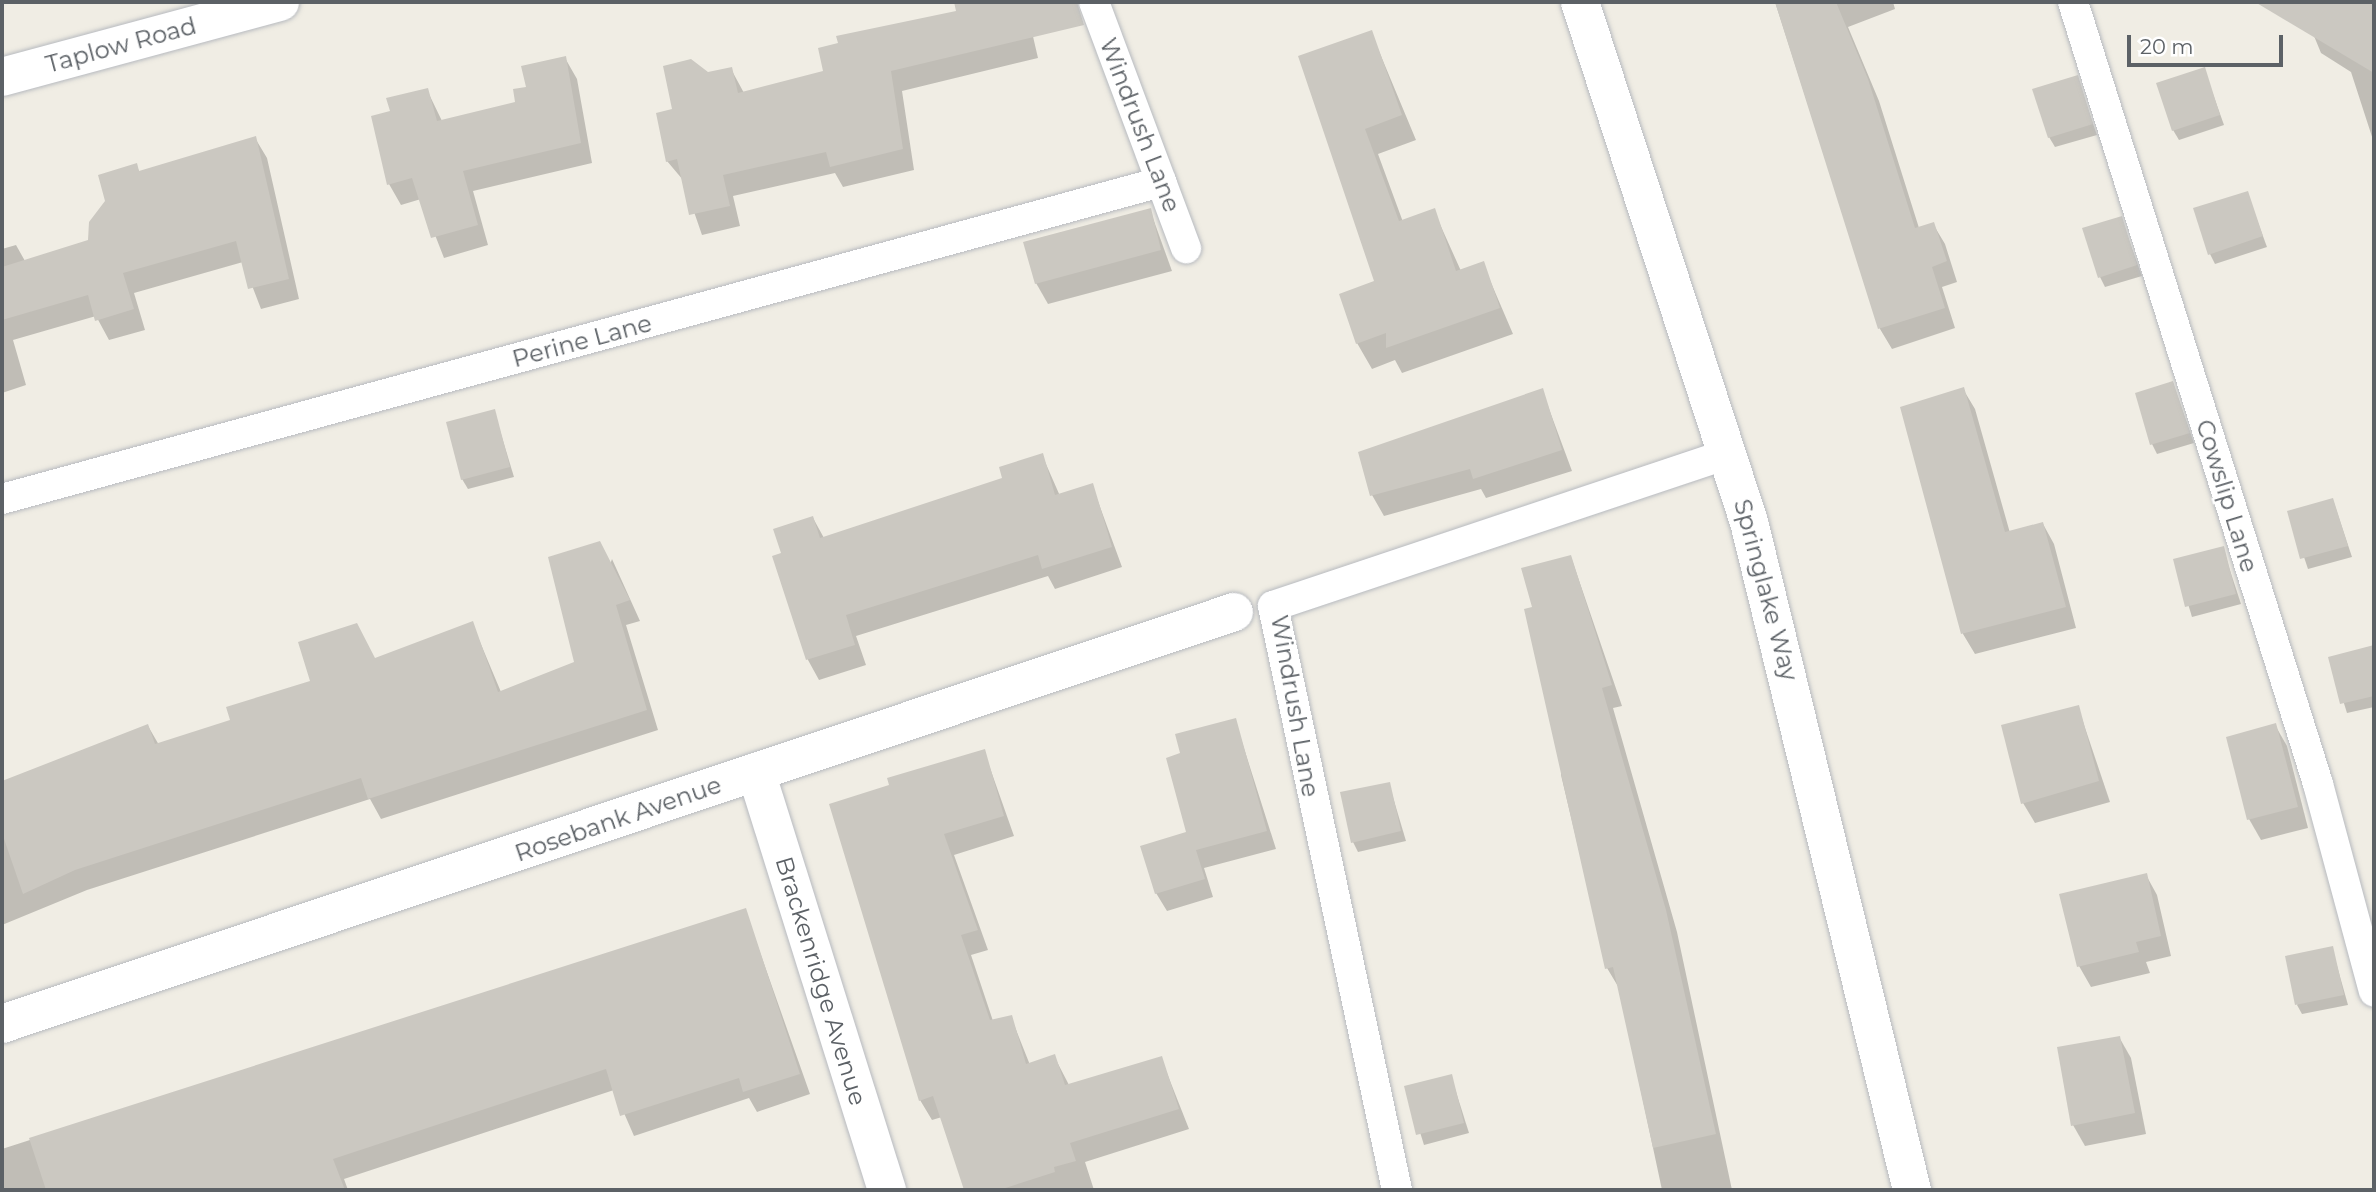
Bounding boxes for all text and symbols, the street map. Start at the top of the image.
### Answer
street label: Taplow Road [43,11,199,79]
scale bar [2131,21,2287,65]
street label: Windrush Lane [1094,34,1186,216]
text: 20 m [2140,34,2194,59]
street label: Perine Lane [509,309,655,373]
street label: Cowslip Lane [2190,416,2264,576]
street label: Springlake Way [1728,496,1804,684]
street label: Windrush Lane [1265,613,1325,799]
street label: Rosebank Avenue [511,770,725,868]
street label: Brackenridge Avenue [769,853,873,1109]

